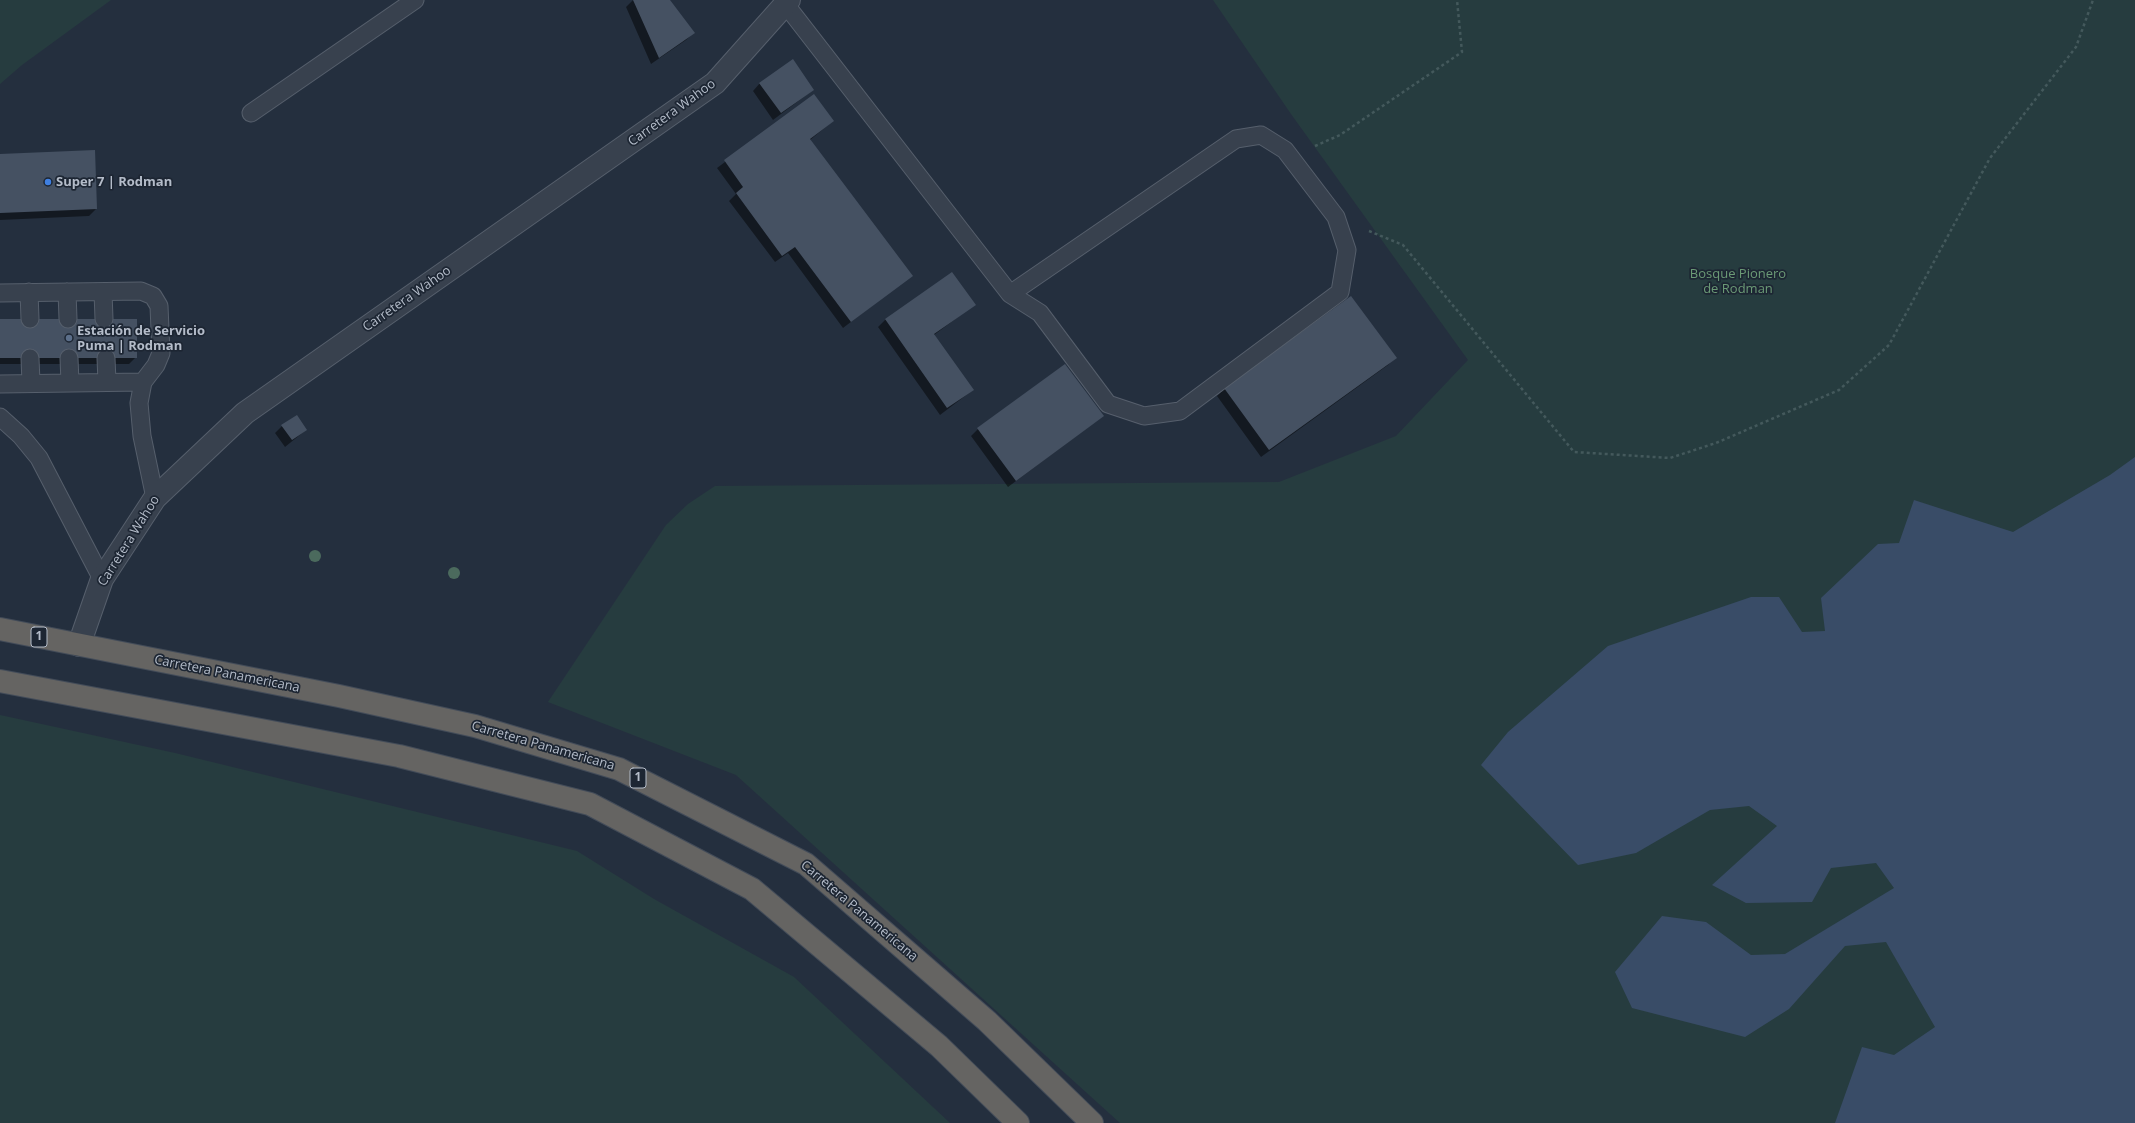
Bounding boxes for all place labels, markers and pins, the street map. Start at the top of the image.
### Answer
place label: Super 7 | Rodman [56,174,172,190]
marker: Super 7 | Rodman [43,177,53,187]
place label: Estación de Servicio Puma | Rodman [77,323,205,354]
marker: Estación de Servicio Puma | Rodman [64,333,74,343]

